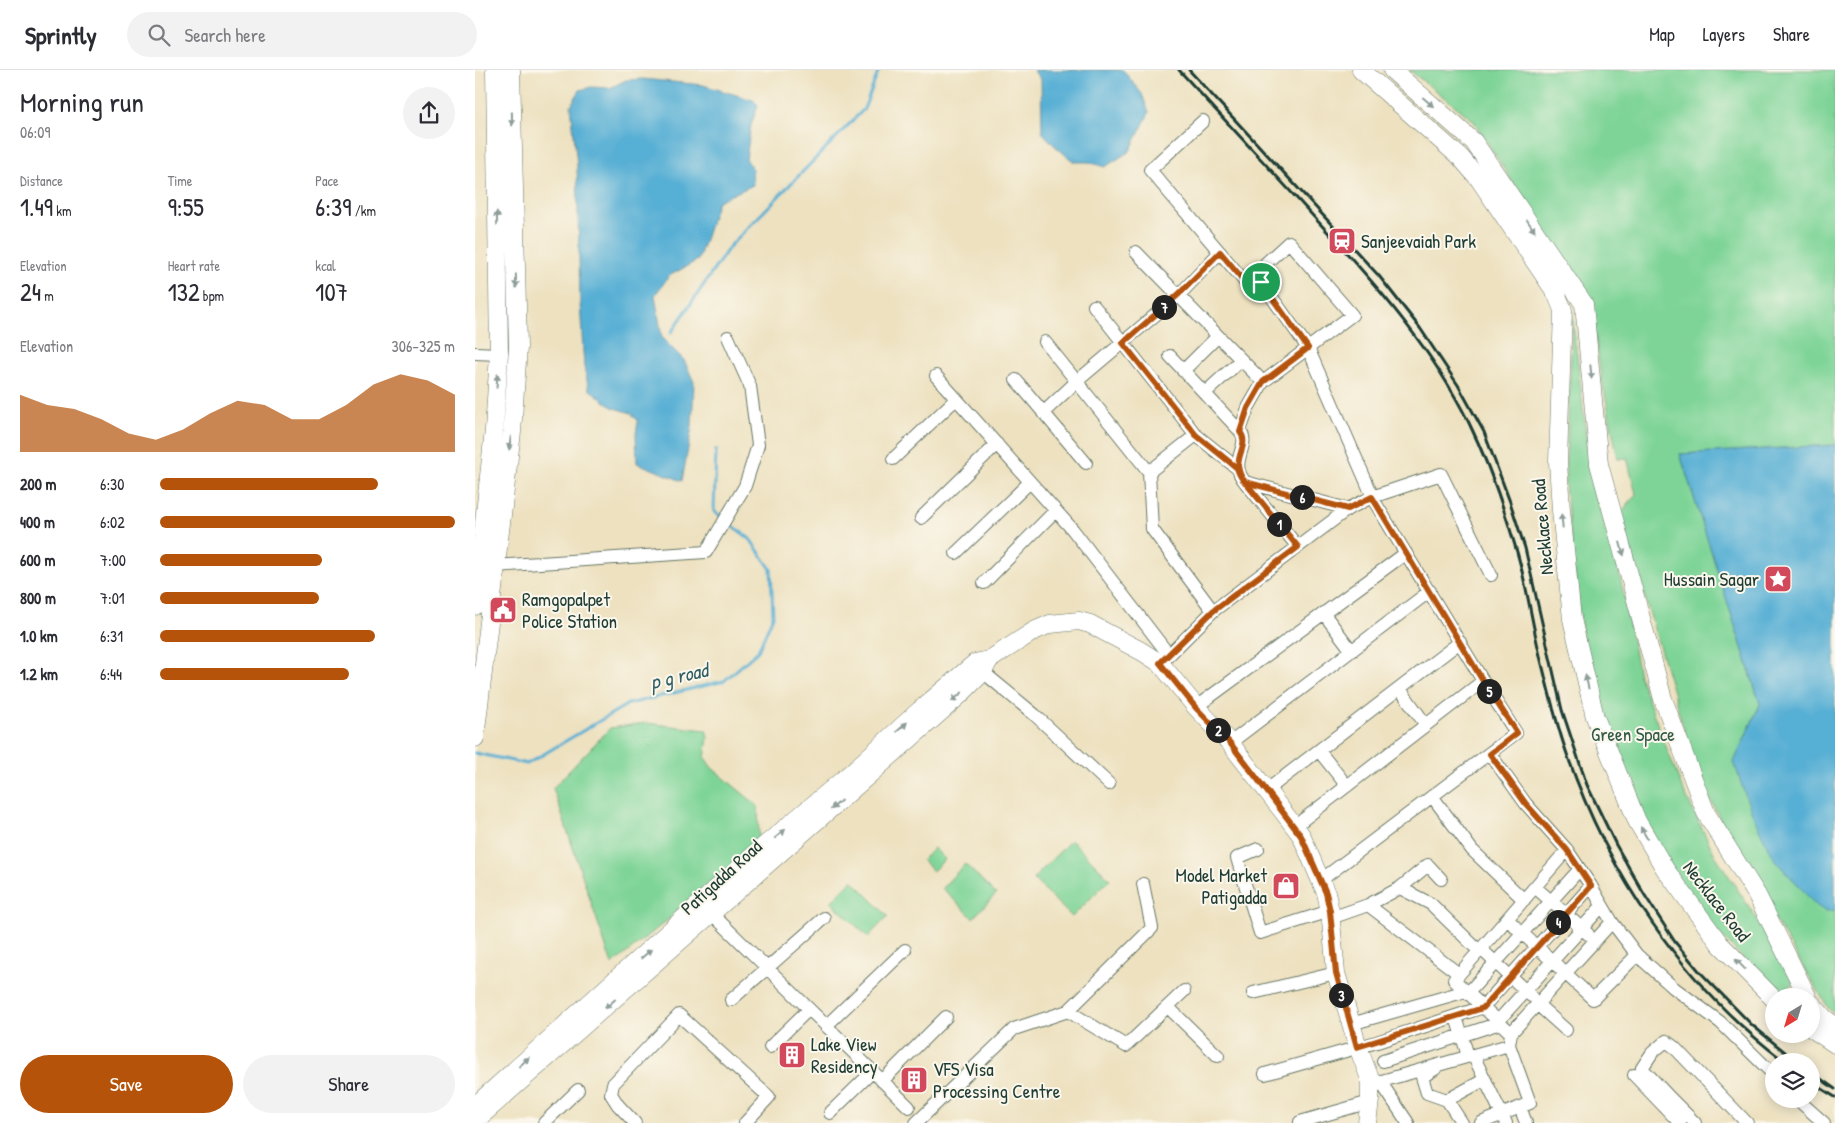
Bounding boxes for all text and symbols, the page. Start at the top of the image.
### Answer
search box [127,12,477,57]
text: Sprintly [25,19,97,51]
icon: search [145,21,173,49]
text: Search here [185,22,266,48]
text: Map [1649,22,1675,47]
text: Layers [1703,22,1745,47]
text: Share [1773,22,1810,47]
text: Morning run [20,83,144,121]
button: share [403,87,455,139]
one-way arrow [1422,96,1434,108]
one-way arrow [508,111,516,127]
text: 06:09 [20,121,50,143]
text: Distance [20,171,63,190]
text: Time [168,171,192,190]
text: Pace [315,171,339,190]
text: 1.49 [20,190,53,224]
text: 9:55 [168,190,204,224]
text: 6:39 [315,190,351,224]
text: km [53,201,72,220]
text: /km [351,201,376,220]
one-way arrow [493,210,501,226]
one-way arrow [1526,219,1536,233]
station icon: Sanjeevaiah Park [1327,226,1357,256]
place label: Sanjeevaiah Park [1361,228,1476,254]
text: Elevation [20,256,67,275]
text: Heart rate [168,256,220,275]
text: kcal [315,256,336,275]
pin [1240,261,1282,303]
icon: arrive [1247,268,1275,296]
one-way arrow [512,273,520,289]
text: 24 [20,275,41,309]
text: 132 [168,275,200,309]
text: 107 [315,275,348,309]
text: m [41,286,54,305]
text: bpm [200,286,224,305]
pin: 7 [1151,294,1177,320]
text: 7 [1161,298,1168,317]
text: Elevation [20,335,73,357]
text: 306–325 m [392,335,455,357]
one-way arrow [1587,365,1595,381]
one-way arrow [494,372,502,388]
one-way arrow [506,436,514,452]
text: 200 m [20,473,56,495]
text: 6:30 [100,473,124,495]
street label: Necklace Road [1525,478,1559,576]
pin: 6 [1289,484,1315,510]
text: 6 [1300,488,1305,507]
text: 400 m [20,511,55,533]
text: 6:02 [100,511,125,533]
pin: 1 [1267,512,1291,536]
one-way arrow [1558,513,1566,529]
text: 1 [1277,515,1282,534]
one-way arrow [1618,542,1626,557]
text: 600 m [20,549,55,571]
text: 7:00 [100,549,126,571]
place icon: Hussain Sagar [1763,564,1793,594]
place label: Hussain Sagar [1664,566,1760,592]
place label: Ramgopalpet Police Station [522,586,617,634]
text: 800 m [20,587,56,609]
text: 7:01 [100,587,125,609]
public building icon: Ramgopalpet Police Station [488,595,518,625]
text: 1.0 km [20,625,58,647]
text: 6:31 [100,625,123,647]
water label: p g road [647,655,714,696]
text: 1.2 km [20,663,58,685]
text: 6:44 [100,663,122,685]
one-way arrow [1583,674,1591,689]
pin: 5 [1477,678,1501,704]
text: 5 [1487,682,1492,701]
one-way arrow [952,691,964,703]
pin: 2 [1205,718,1231,742]
one-way arrow [895,721,907,733]
text: 2 [1215,721,1222,740]
park label: Green Space [1591,721,1675,747]
one-way arrow [831,799,843,811]
one-way arrow [1640,827,1649,840]
one-way arrow [773,828,786,839]
street label: Patigadda Road [675,833,768,920]
street label: Necklace Road [1677,855,1757,947]
place label: Model Market Patigadda [1176,862,1268,910]
shop icon: Model Market Patigadda [1271,871,1301,901]
pin: 4 [1545,910,1571,934]
text: 4 [1556,913,1561,932]
one-way arrow [639,948,652,959]
one-way arrow [1734,958,1746,970]
pin: 3 [1329,982,1353,1008]
text: 3 [1338,986,1345,1005]
north arrow [1765,988,1820,1042]
map controls [1765,988,1820,1108]
one-way arrow [604,998,616,1010]
place label: Lake View Residency [811,1031,878,1079]
building icon: Lake View Residency [777,1040,807,1070]
button: layers [1765,1053,1820,1108]
button: Save [20,1055,233,1113]
button: Share [243,1055,455,1113]
one-way arrow [518,1056,530,1068]
place label: VFS Visa Processing Centre [933,1056,1061,1104]
building icon: VFS Visa Processing Centre [899,1065,929,1095]

